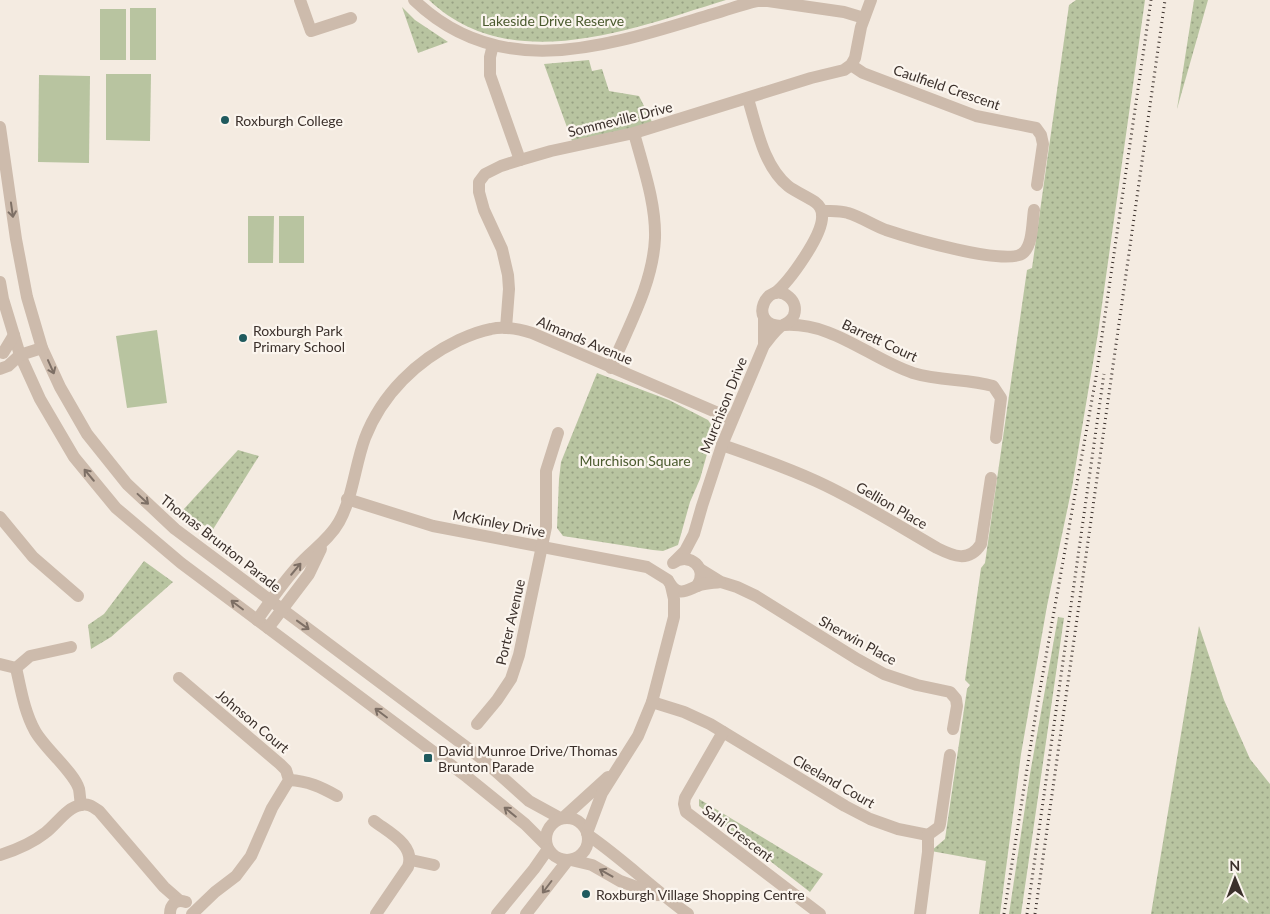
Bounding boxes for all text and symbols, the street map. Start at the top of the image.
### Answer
park label: Lakeside Drive Reserve [482,12,624,29]
street label: Caulfield Crescent [891,61,1003,113]
street label: Sommeville Drive [566,98,674,140]
place label: Roxburgh College [235,112,343,129]
marker: Roxburgh College [219,114,231,126]
one-way arrow [7,202,17,218]
street label: Almands Avenue [535,312,635,368]
street label: Barrett Court [840,315,920,365]
place label: Roxburgh Park Primary School [253,322,345,355]
marker: Roxburgh Park Primary School [237,332,249,344]
street label: Murchison Drive [696,354,750,456]
one-way arrow [46,359,56,374]
park label: Murchison Square [579,452,691,469]
one-way arrow [84,469,95,482]
street label: Gellion Place [853,478,931,532]
street label: Thomas Brunton Parade [157,491,285,595]
one-way arrow [137,493,149,505]
street label: McKinley Drive [451,506,547,540]
one-way arrow [291,562,302,575]
street label: Porter Avenue [492,577,528,667]
one-way arrow [231,600,244,611]
street label: Sherwin Place [816,612,900,668]
one-way arrow [296,620,310,630]
street label: Johnson Court [213,686,293,756]
one-way arrow [375,708,389,718]
place label: David Munroe Drive/Thomas Brunton Parade [438,742,618,775]
street label: Cleeland Court [790,751,878,811]
marker: David Munroe Drive/Thomas Brunton Parade [422,752,434,764]
street label: Sahi Crescent [700,801,776,865]
one-way arrow [504,806,517,817]
north arrow [1210,854,1260,904]
text: N [1229,857,1240,874]
one-way arrow [599,868,614,878]
one-way arrow [542,880,552,894]
place label: Roxburgh Village Shopping Centre [596,886,805,903]
marker: Roxburgh Village Shopping Centre [580,888,592,900]

